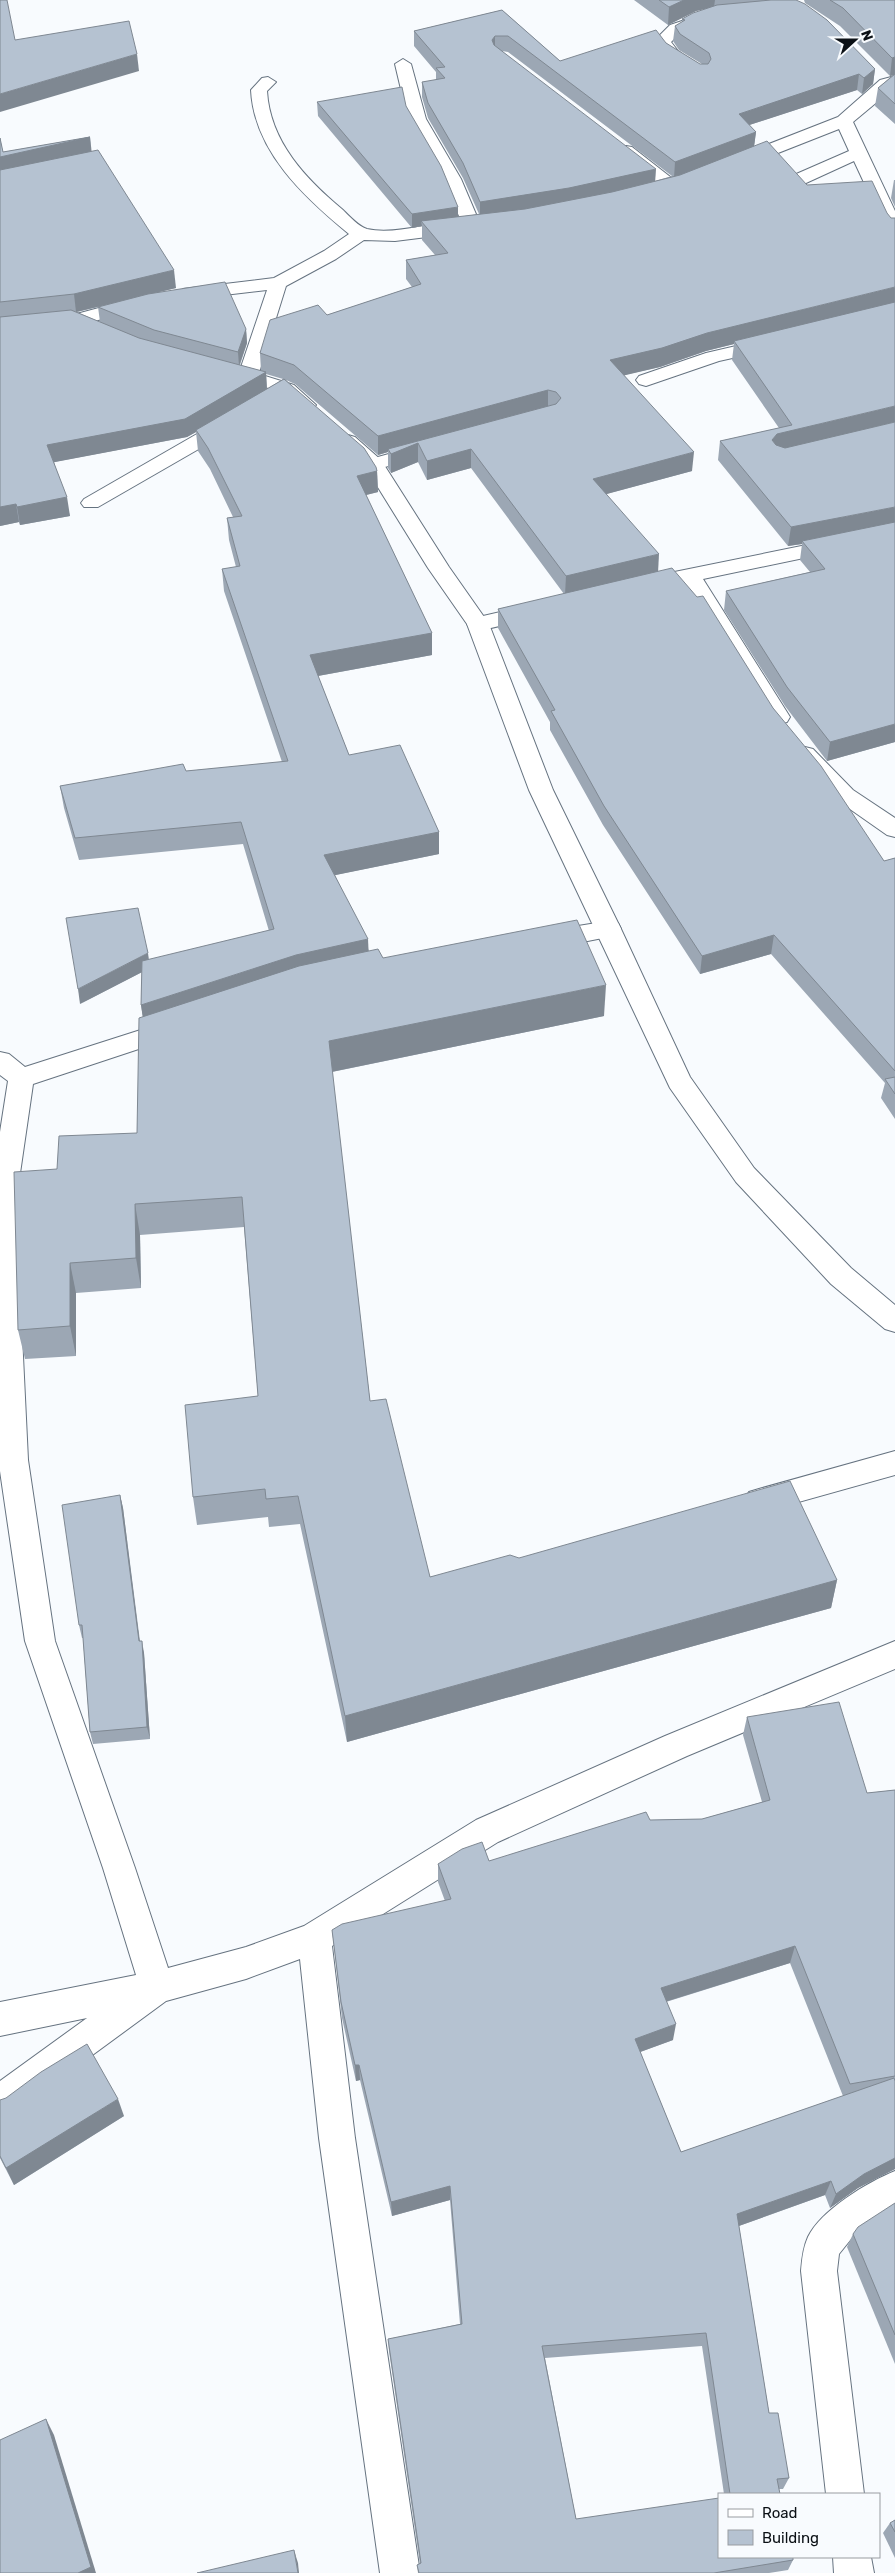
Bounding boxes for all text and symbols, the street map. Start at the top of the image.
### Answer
north arrow [830,15,880,65]
text: N [857,28,876,43]
legend [718,2493,880,2558]
text: Road [762,2504,798,2522]
text: Building [762,2529,819,2547]

